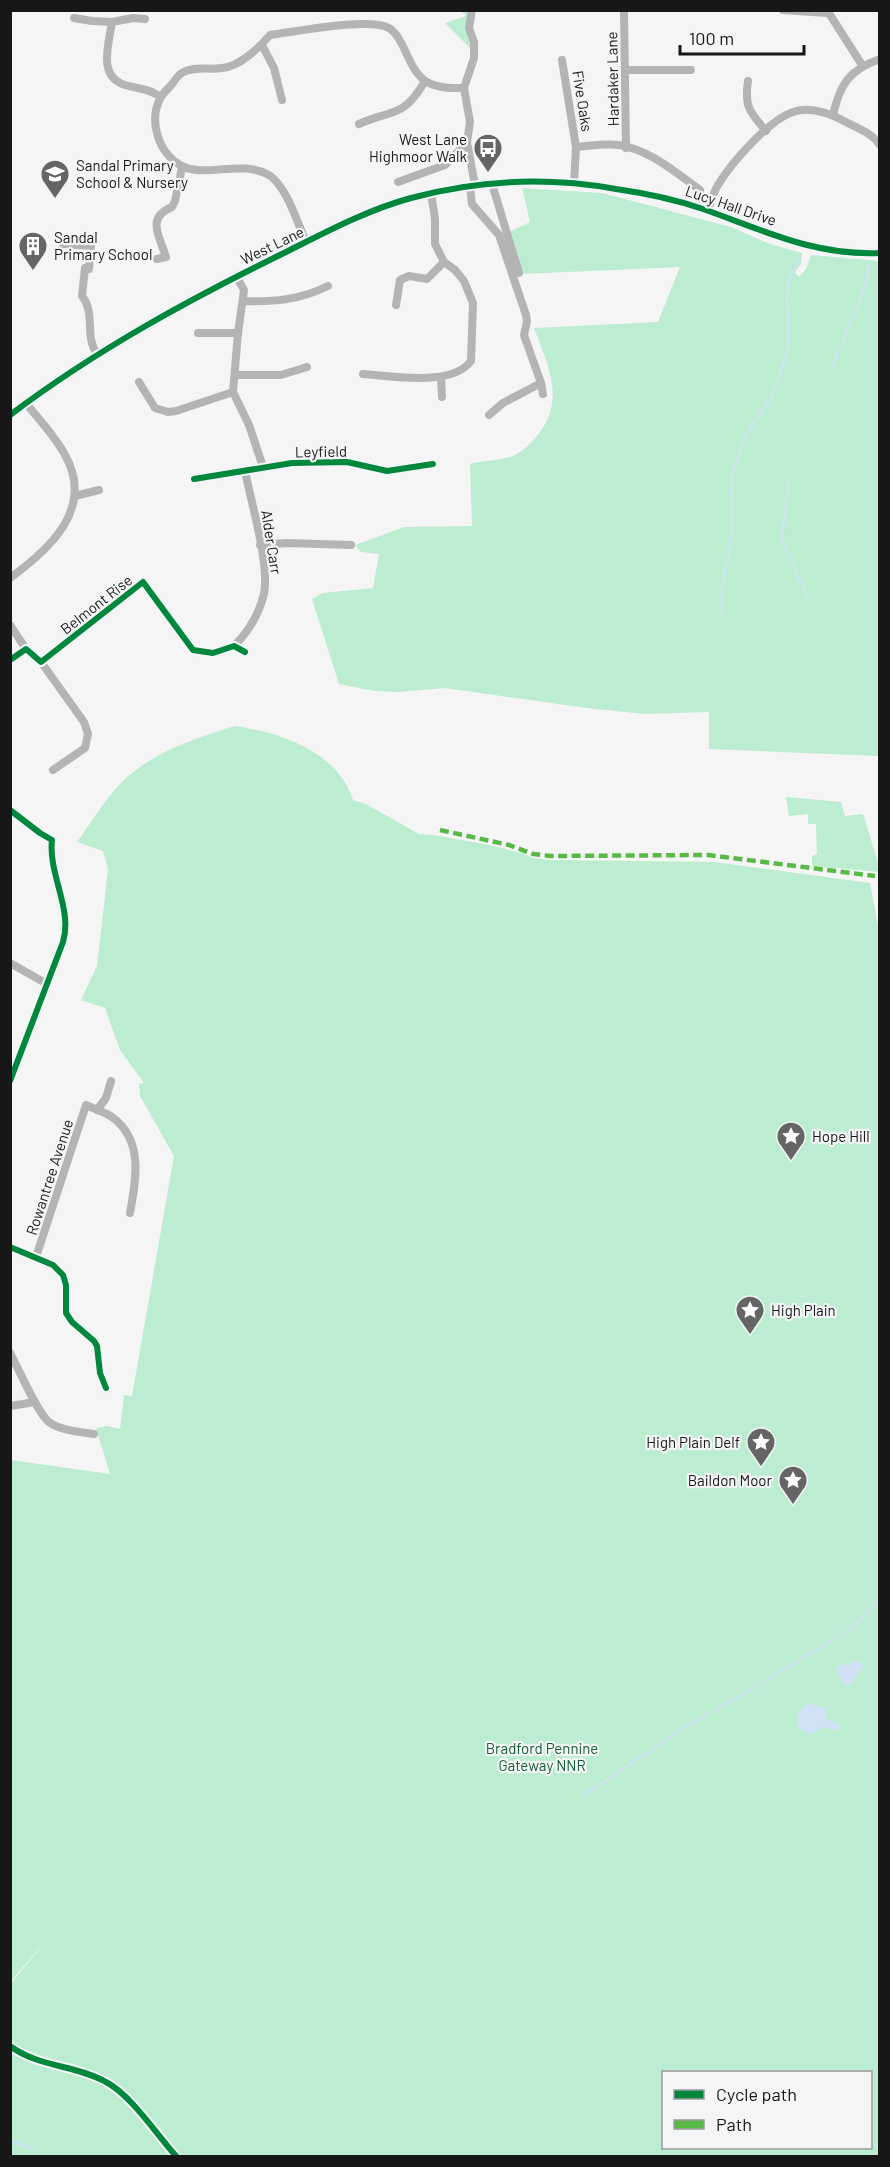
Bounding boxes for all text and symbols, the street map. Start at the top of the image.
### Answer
scale bar [680,18,804,56]
text: 100 m [689,27,734,49]
street label: Hardaker Lane [602,32,622,126]
street label: Five Oaks [569,69,597,133]
place label: West Lane Highmoor Walk [369,130,467,165]
bus stop icon: West Lane Highmoor Walk [472,132,504,174]
place label: Sandal Primary School & Nursery [76,156,188,191]
school or university icon: Sandal Primary School & Nursery [39,158,71,200]
street label: Lucy Hall Drive [683,181,779,229]
street label: West Lane [237,222,307,268]
place label: Sandal Primary School [54,228,152,263]
building icon: Sandal Primary School [17,230,49,272]
street label: Leyfield [295,442,347,460]
street label: Alder Carr [258,509,286,576]
street label: Belmont Rise [57,570,135,638]
street label: Rowantree Avenue [22,1117,76,1237]
place icon: Hope Hill [775,1120,807,1162]
place label: Hope Hill [812,1127,870,1145]
place icon: High Plain [734,1294,766,1336]
place label: High Plain [771,1301,836,1319]
place icon: High Plain Delf [745,1426,777,1468]
place label: High Plain Delf [646,1433,740,1451]
place icon: Baildon Moor [777,1464,809,1506]
place label: Baildon Moor [688,1471,773,1489]
park label: Bradford Pennine Gateway NNR [486,1739,598,1774]
legend [662,2071,872,2149]
text: Cycle path [716,2083,797,2105]
text: Path [716,2113,752,2135]

